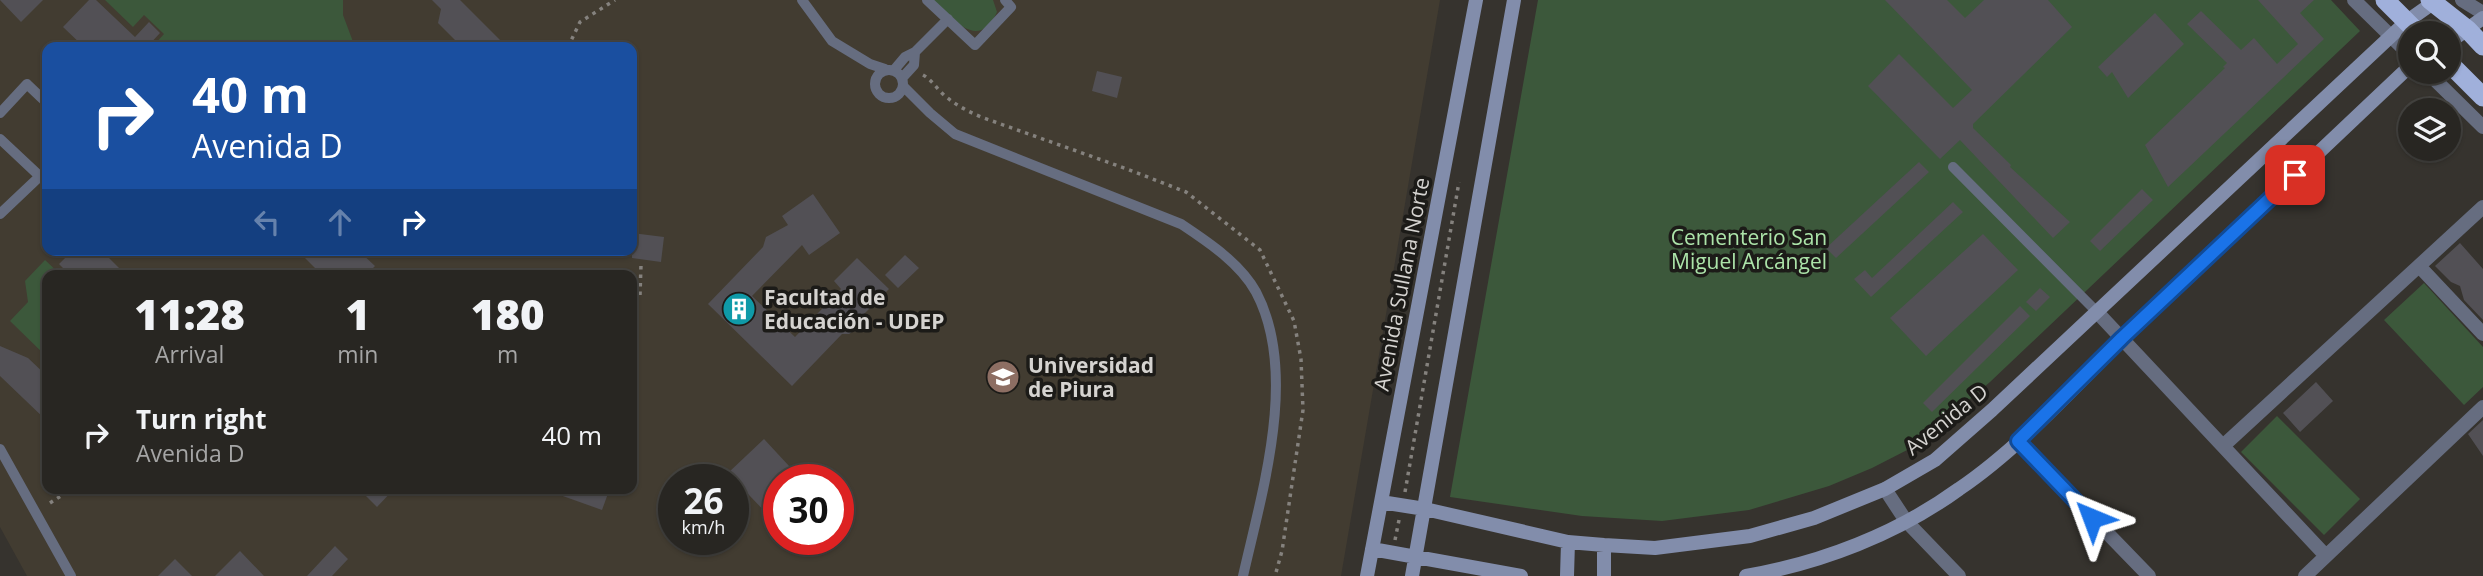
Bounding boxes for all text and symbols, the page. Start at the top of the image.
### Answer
map controls [2398,21,2461,161]
button: search [2398,21,2461,84]
text: 40 m [192,61,309,127]
icon: right [77,70,168,161]
button: layers [2398,98,2461,161]
text: Avenida D [192,124,343,167]
pin [2265,145,2325,205]
icon: arrive [2276,156,2314,194]
street label: Avenida Sullana Norte [1367,175,1435,393]
icon: left [248,203,286,241]
icon: ahead [321,203,359,241]
icon: right [394,203,432,241]
park label: Cementerio San Miguel Arcángel [1671,223,1827,275]
place label: Facultad de Educación - UDEP [764,283,944,335]
text: 11:28 [134,285,245,342]
text: 1 [346,285,370,342]
text: 180 [471,285,545,342]
building icon: Facultad de Educación - UDEP [720,290,758,328]
text: Arrival [155,338,224,370]
text: min [337,338,378,370]
text: m [497,338,518,370]
place label: Universidad de Piura [1028,351,1154,403]
school or university icon: Universidad de Piura [984,358,1022,396]
street label: Avenida D [1899,377,1993,461]
text: Turn right [136,401,267,437]
icon: right [77,416,115,454]
text: 40 m [541,417,602,453]
text: Avenida D [136,437,244,469]
speed limit sign: 30 [763,464,854,555]
text: 26 [683,477,724,524]
position arrow [2055,481,2129,555]
text: km/h [682,515,725,539]

